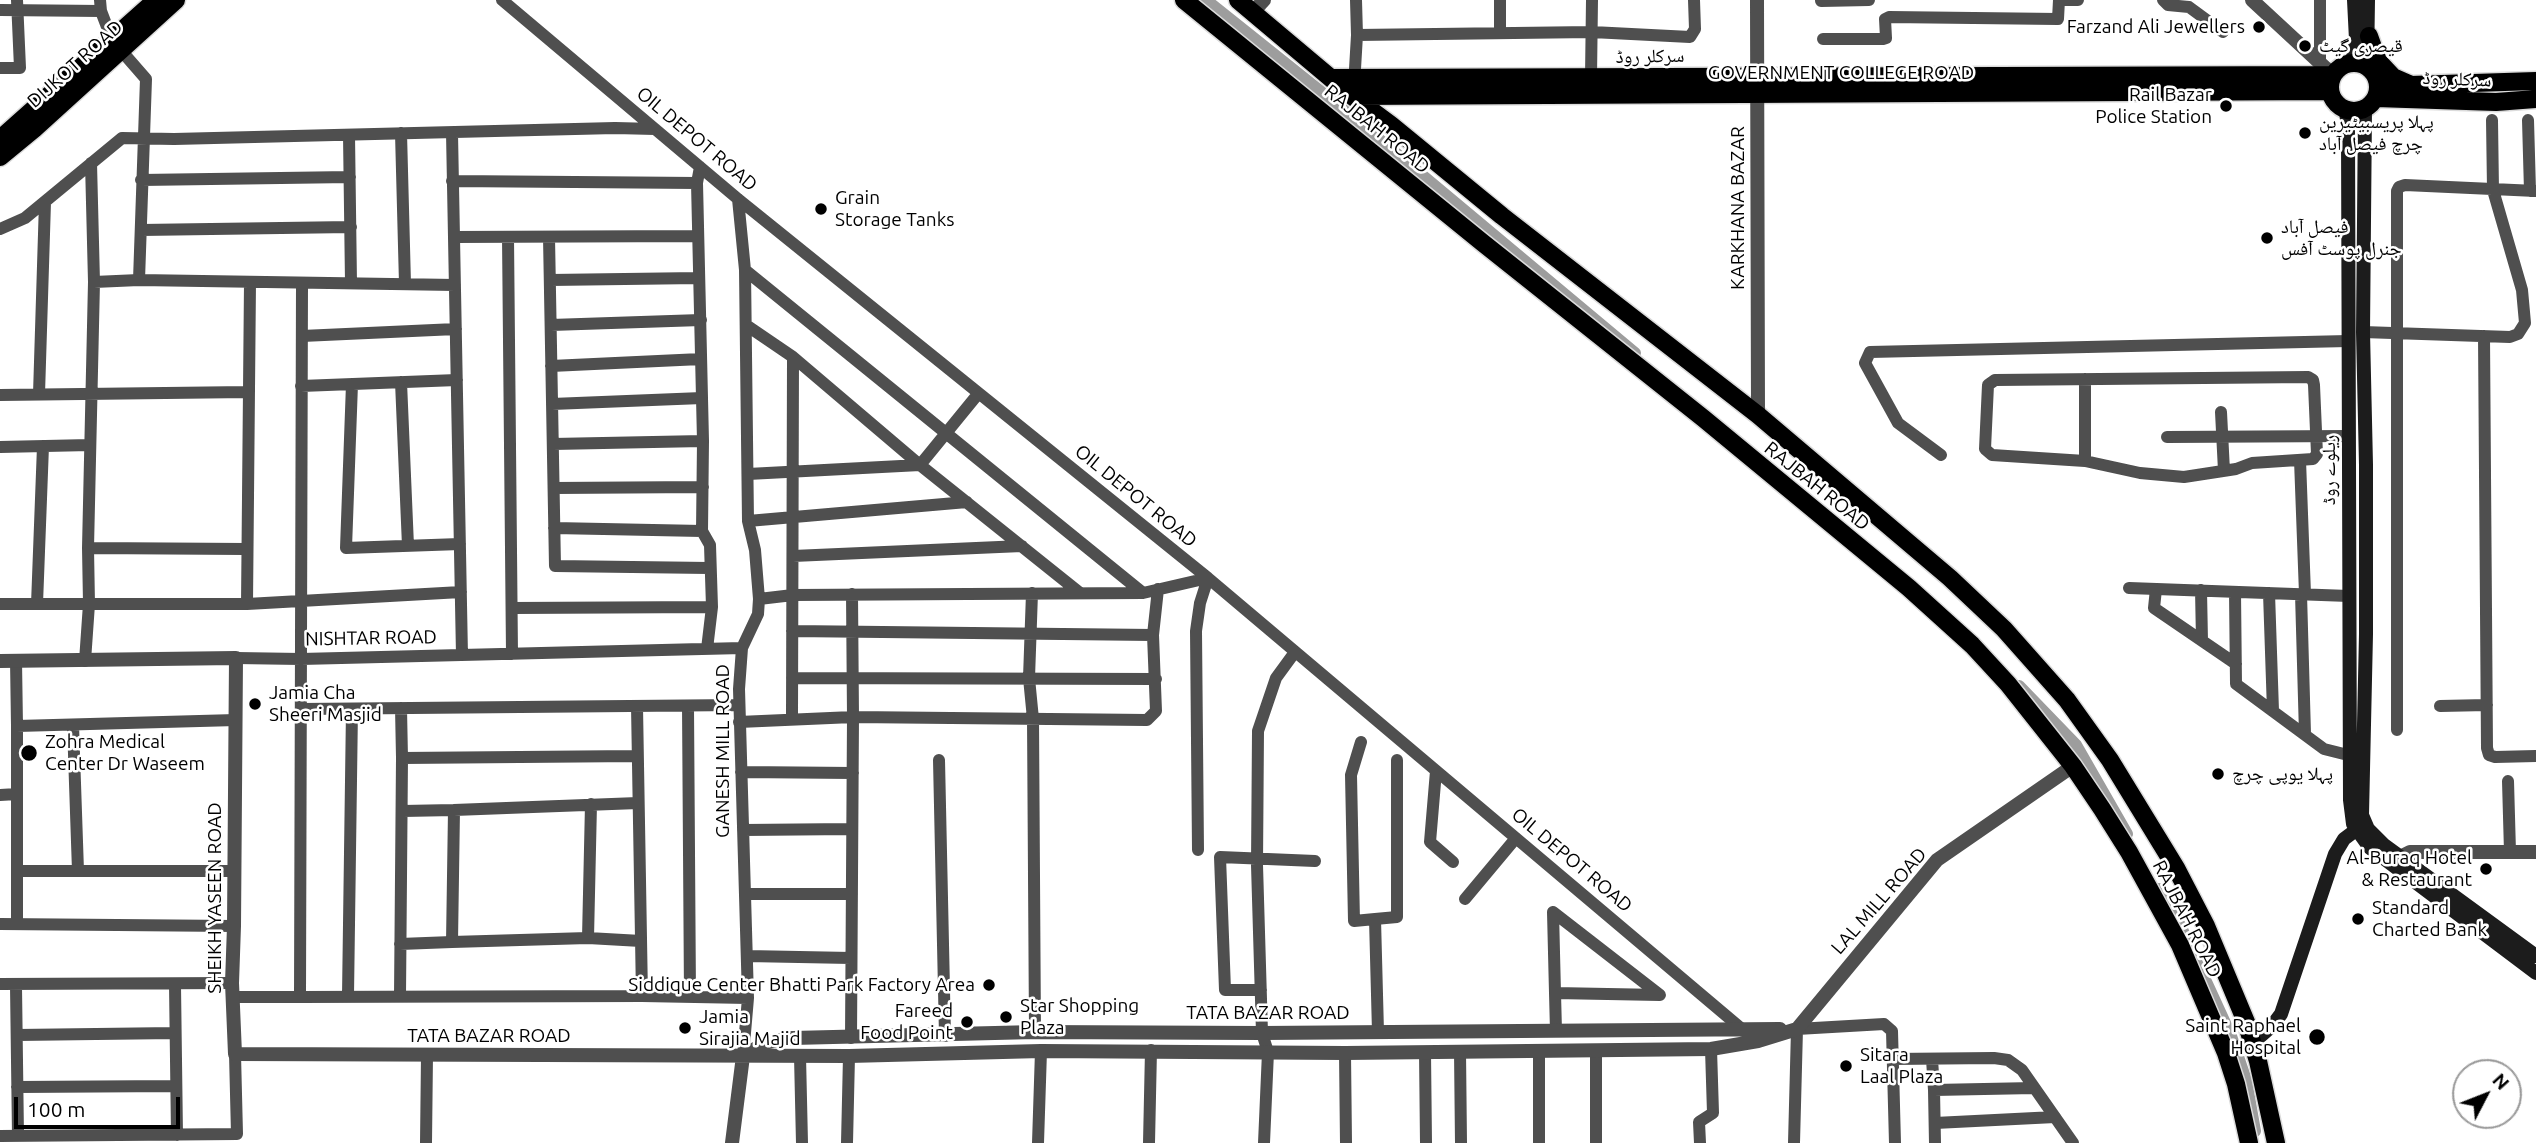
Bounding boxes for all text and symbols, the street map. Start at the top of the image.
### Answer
street label: DIJKOT ROAD [23,15,127,113]
place label: Farzand Ali Jewellers [2067,16,2245,38]
marker: Farzand Ali Jewellers [2251,19,2267,35]
place label: قیصری گیٹ [2319,35,2403,57]
marker: قیصری گیٹ [2297,38,2313,54]
street label: سرکلر روڈ [1615,44,1685,68]
street label: GOVERNMENT COLLEGE ROAD [1708,62,1974,84]
street label: سرکلر روڈ [2422,66,2492,92]
street label: RAJBAH ROAD [1320,80,1434,178]
street label: OIL DEPOT ROAD [632,82,762,196]
place label: Rail Bazar Police Station [2095,84,2212,128]
marker: Rail Bazar Police Station [2218,98,2234,114]
place label: پہلا پریسبیٹیرین چرچ فیصل آباد [2319,111,2434,155]
marker: پہلا پریسبیٹیرین چرچ فیصل آباد [2297,125,2313,141]
street label: KARKHANA BAZAR [1727,126,1749,290]
place label: Grain Storage Tanks [835,187,954,231]
marker: Grain Storage Tanks [813,201,829,217]
place label: فیصل آباد جنرل پوسٹ آفس [2281,216,2402,260]
marker: فیصل آباد جنرل پوسٹ آفس [2259,230,2275,246]
street label: ریلوے روڈ [2318,435,2340,505]
street label: RAJBAH ROAD [1760,437,1874,535]
street label: OIL DEPOT ROAD [1070,440,1202,552]
street label: NISHTAR ROAD [305,625,437,651]
street label: GANESH MILL ROAD [712,664,734,838]
place label: Jamia Cha Sheeri Masjid [269,682,382,726]
marker: Jamia Cha Sheeri Masjid [247,696,263,712]
place label: Zohra Medical Center Dr Waseem [45,731,205,775]
marker: Zohra Medical Center Dr Waseem [19,743,39,763]
place label: پہلا یوپی چرچ [2232,763,2333,785]
marker: پہلا یوپی چرچ [2210,766,2226,782]
street label: SHEIKH YASEEN ROAD [204,802,226,994]
street label: OIL DEPOT ROAD [1507,803,1637,917]
street label: LAL MILL ROAD [1827,843,1931,959]
place label: Al-Buraq Hotel & Restaurant [2347,847,2472,891]
street label: RAJBAH ROAD [2148,856,2226,982]
marker: Al-Buraq Hotel & Restaurant [2478,861,2494,877]
place label: Standard Charted Bank [2372,897,2487,941]
marker: Standard Charted Bank [2350,911,2366,927]
place label: Siddique Center Bhatti Park Factory Area [628,974,975,996]
marker: Siddique Center Bhatti Park Factory Area [981,977,997,993]
place label: Star Shopping Plaza [1020,995,1139,1039]
place label: Fareed Food Point [860,1000,953,1044]
street label: TATA BAZAR ROAD [1186,1002,1350,1024]
place label: Jamia Sirajia Majid [699,1006,800,1050]
marker: Star Shopping Plaza [998,1009,1014,1025]
marker: Fareed Food Point [959,1014,975,1030]
place label: Saint Raphael Hospital [2185,1015,2301,1059]
marker: Jamia Sirajia Majid [677,1020,693,1036]
street label: TATA BAZAR ROAD [407,1025,571,1047]
marker: Saint Raphael Hospital [2307,1027,2327,1047]
place label: Sitara Laal Plaza [1860,1044,1943,1088]
marker: Sitara Laal Plaza [1838,1058,1854,1074]
north arrow [2452,1059,2522,1129]
text: N [2488,1069,2514,1094]
scale bar [18,1084,184,1128]
text: 100 m [27,1097,85,1121]

